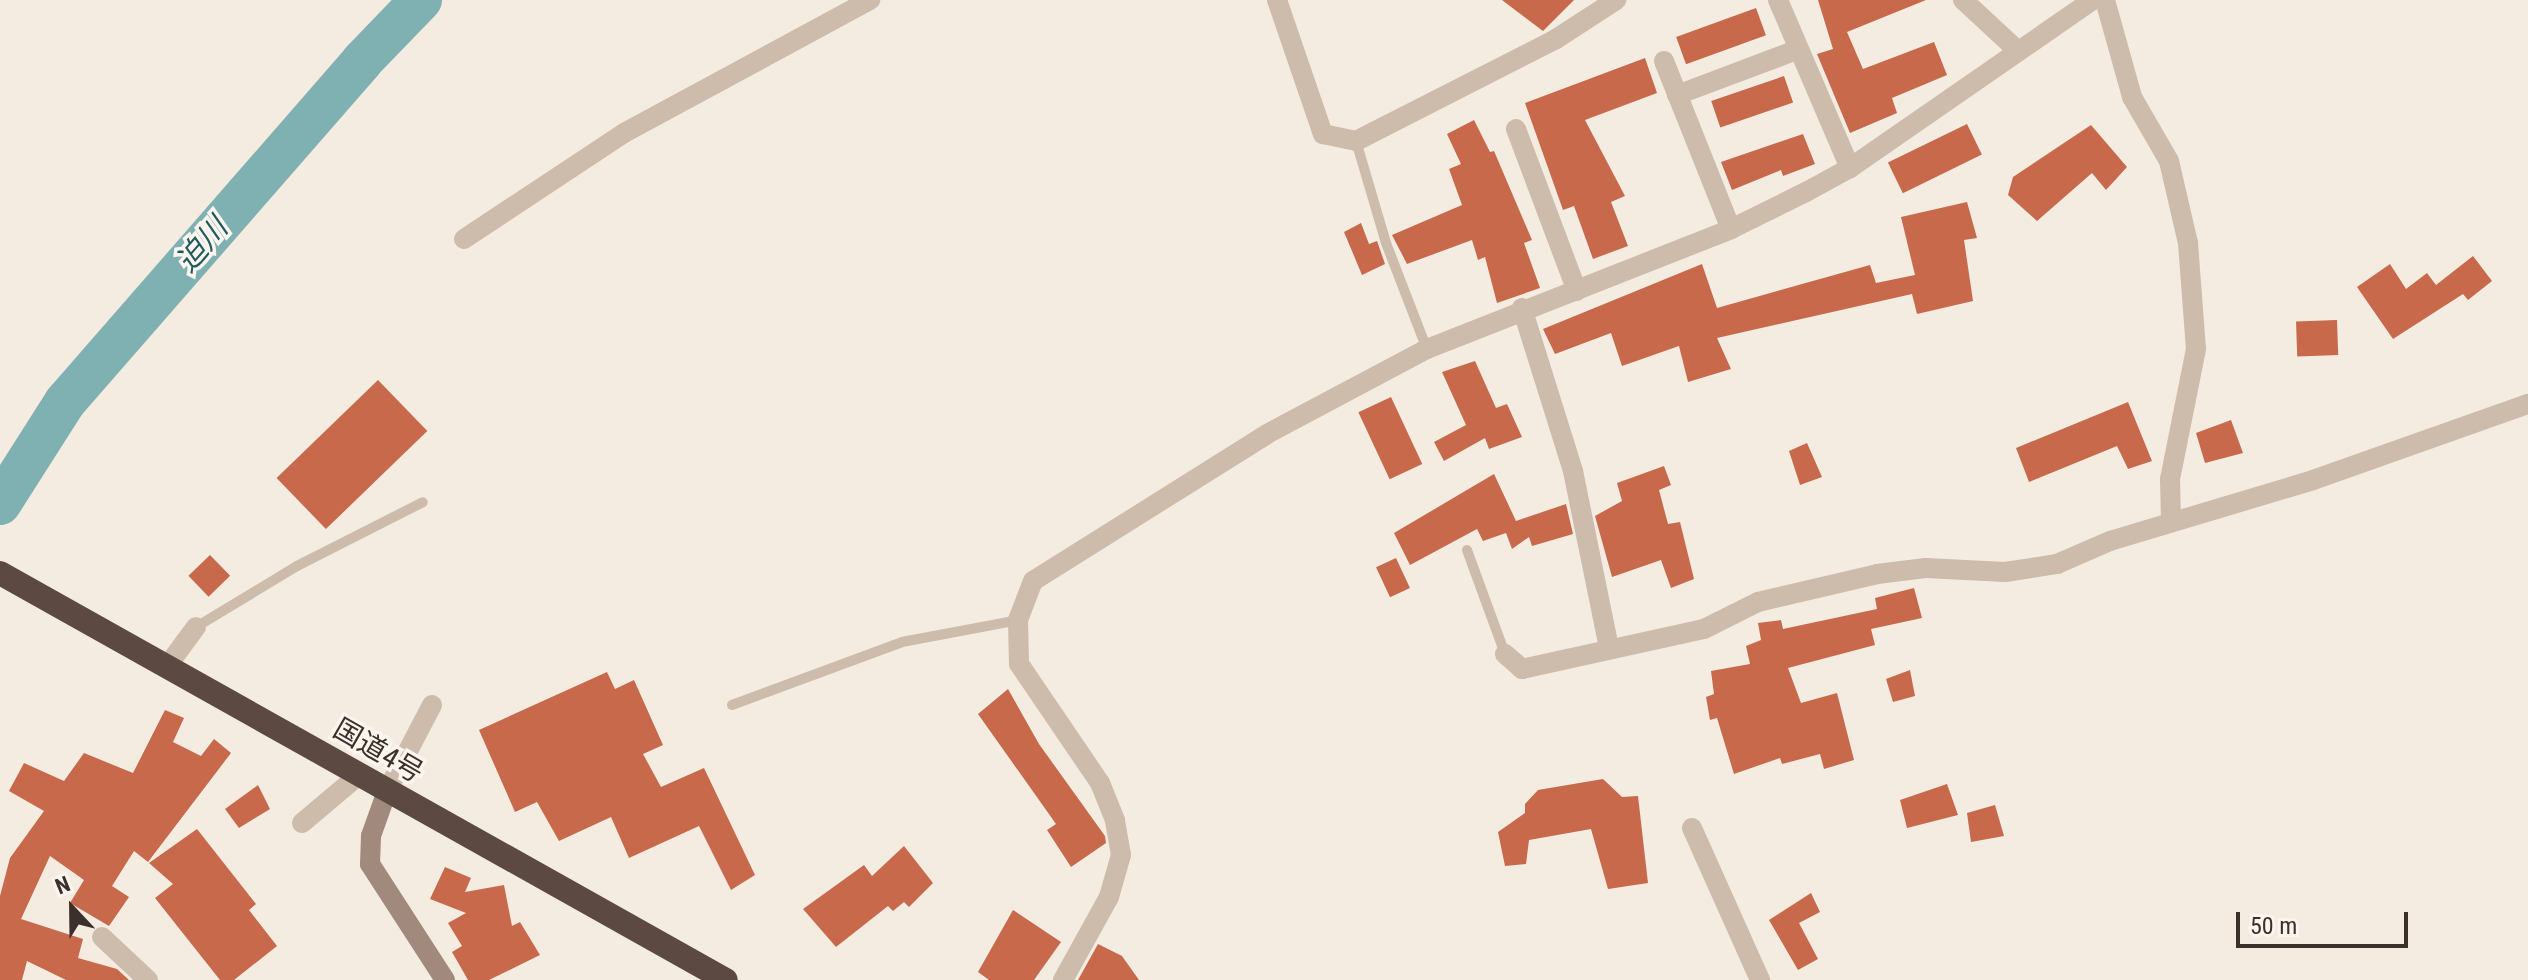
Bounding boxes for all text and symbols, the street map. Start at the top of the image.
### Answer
water label: 迫川 [169,211,235,279]
street label: 国道4号 [327,712,429,790]
north arrow [32,868,112,948]
text: N [52,871,74,899]
scale bar [2240,896,2412,946]
text: 50 m [2250,912,2297,940]

